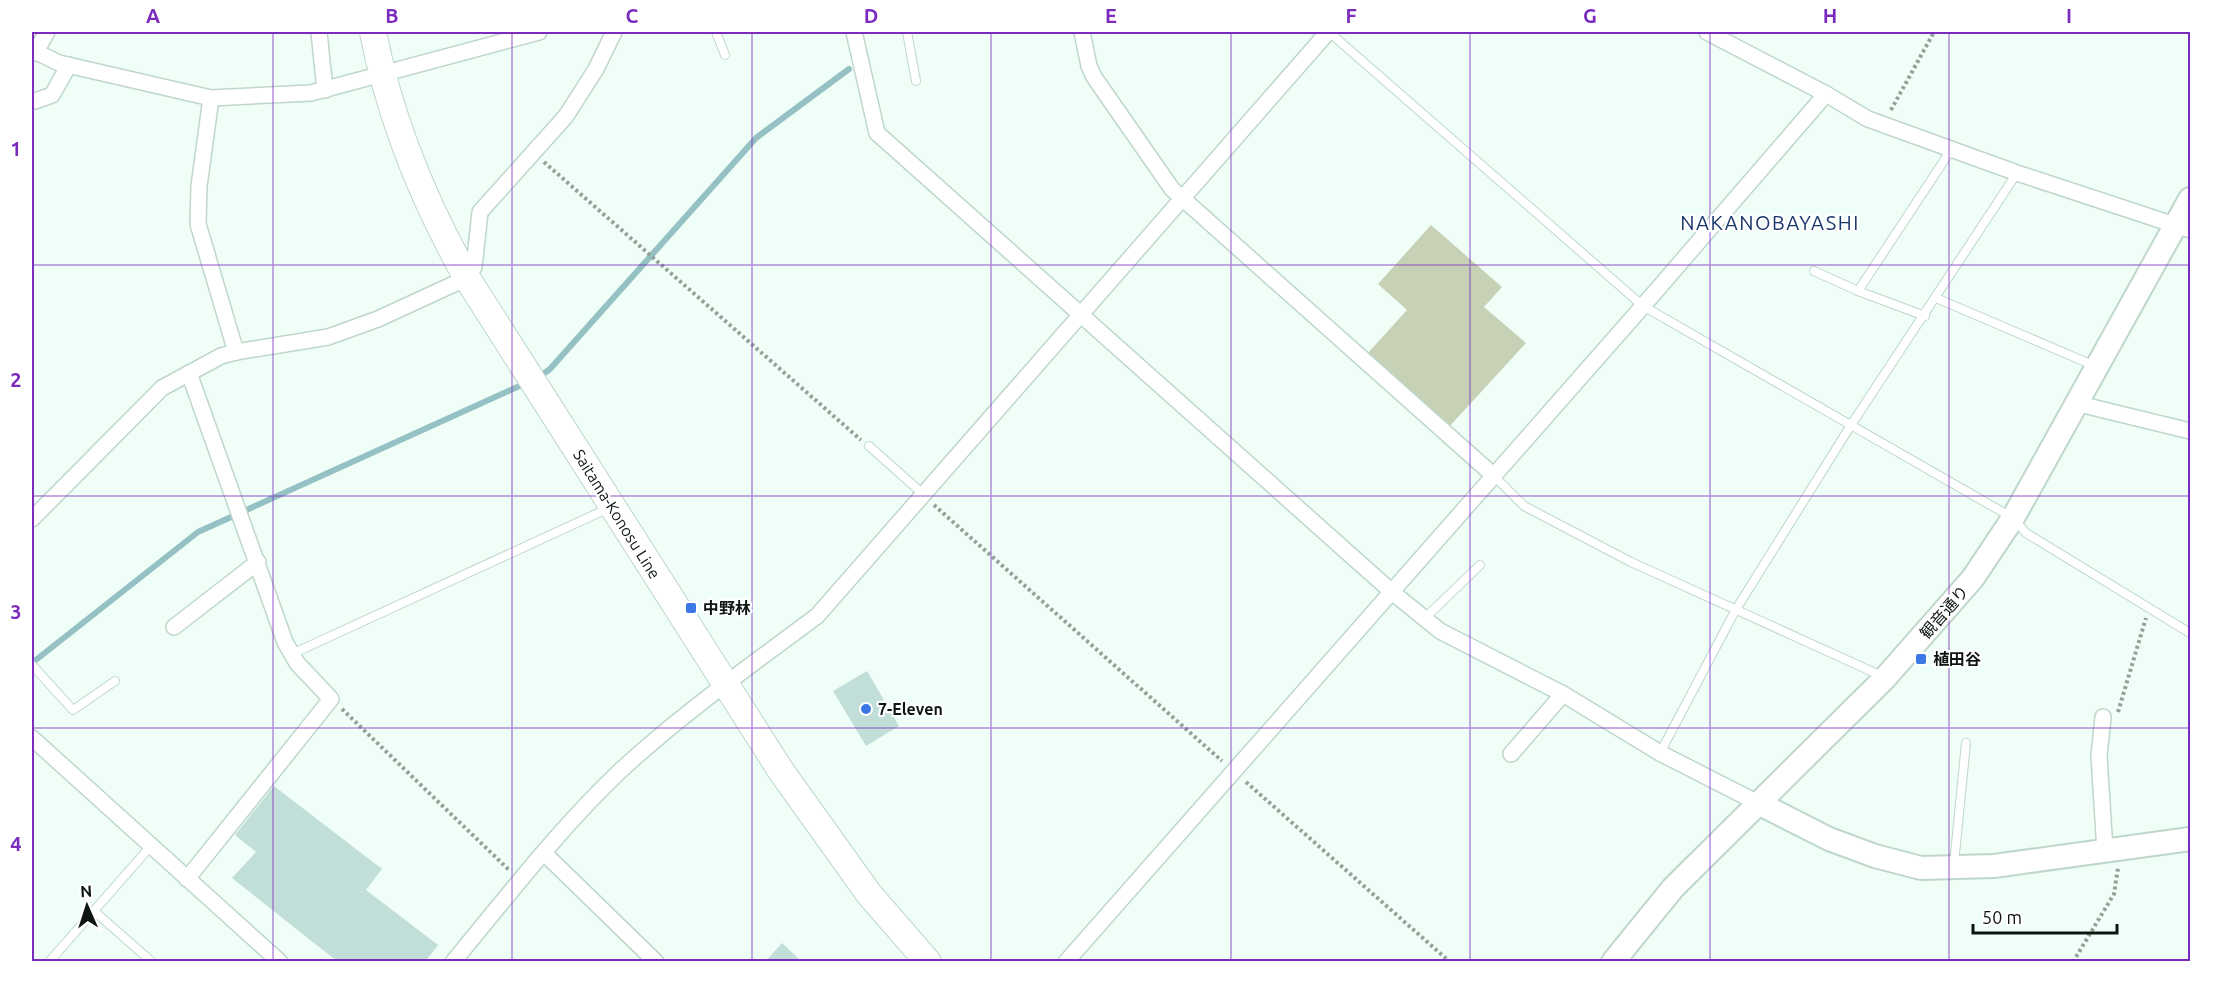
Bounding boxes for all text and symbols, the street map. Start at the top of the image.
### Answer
text: A [146,4,160,27]
text: B [385,4,399,27]
text: C [626,4,639,27]
text: D [864,4,878,27]
text: E [1105,4,1117,27]
text: F [1345,4,1357,27]
text: G [1583,4,1597,27]
text: H [1823,4,1837,27]
text: I [2066,4,2072,27]
text: 1 [10,137,22,160]
district label: NAKANOBAYASHI [1680,211,1860,234]
text: 2 [10,368,22,391]
street label: Saitama-Konosu Line [570,446,664,582]
street label: 観音通り [1916,582,1972,642]
place label: 中野林 [703,599,751,617]
text: 3 [10,600,22,623]
marker: 中野林 [684,601,698,615]
place label: 植田谷 [1933,650,1981,668]
marker: 植田谷 [1914,652,1928,666]
place label: 7-Eleven [878,700,943,718]
marker: 7-Eleven [859,702,873,716]
text: 4 [10,832,22,855]
north arrow [57,876,117,936]
text: N [80,882,93,900]
scale bar [1973,897,2117,935]
text: 50 m [1982,907,2022,927]

